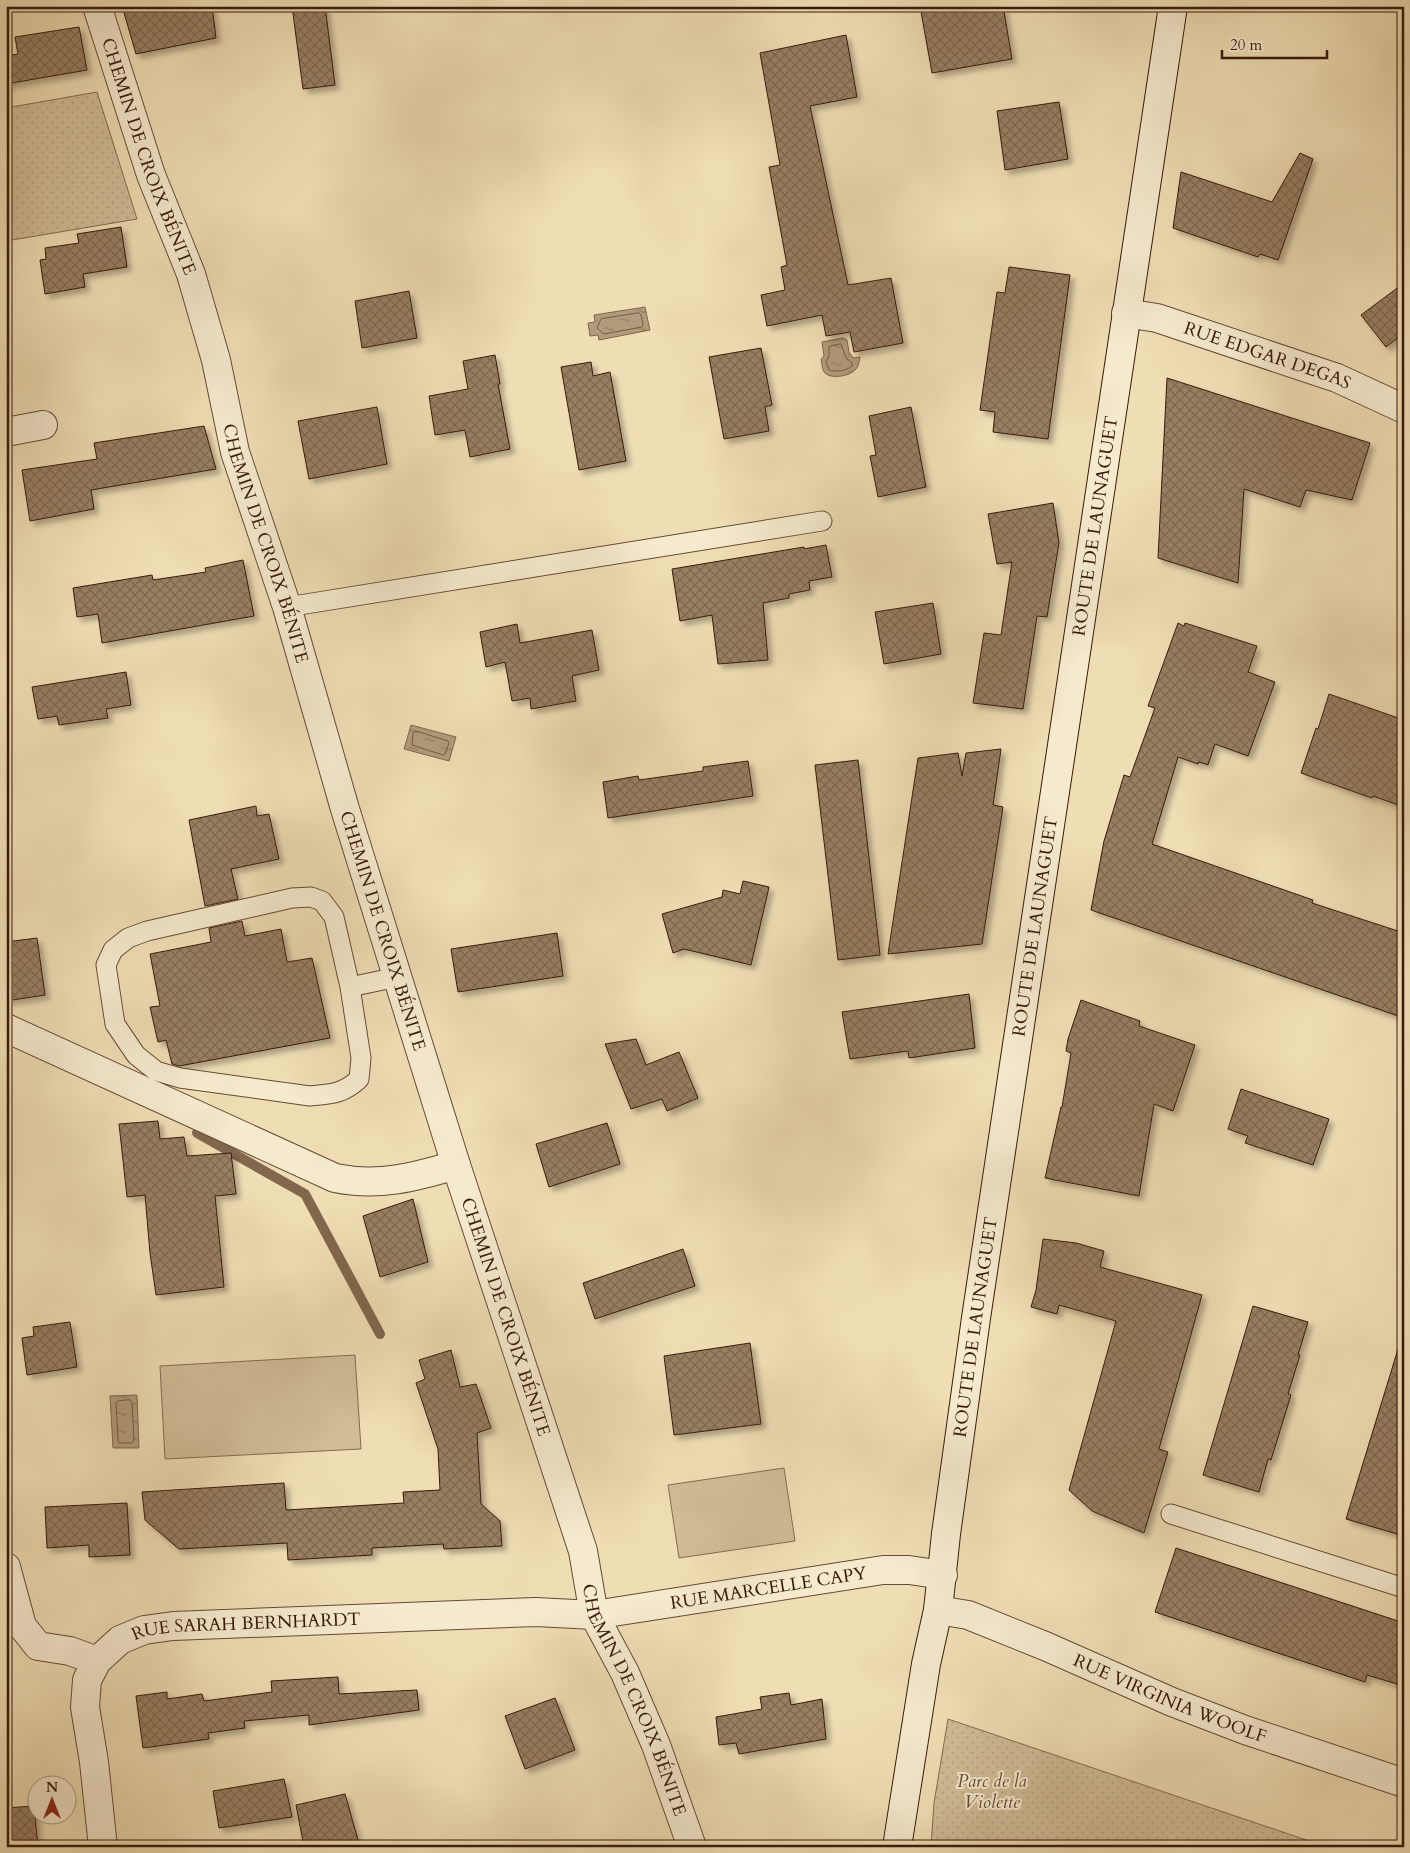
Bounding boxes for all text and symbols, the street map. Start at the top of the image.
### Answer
scale bar [1222,28,1328,60]
street label: CHEMIN DE CROIX BÉNITE [95,35,203,278]
text: 20 m [1230,35,1262,55]
street label: RUE EDGAR DEGAS [1181,315,1355,395]
street label: ROUTE DE LAUNAGUET [1066,414,1124,638]
street label: CHEMIN DE CROIX BÉNITE [217,421,315,666]
street label: CHEMIN DE CROIX BÉNITE [334,808,432,1054]
street label: ROUTE DE LAUNAGUET [1006,815,1064,1038]
street label: CHEMIN DE CROIX BÉNITE [455,1194,557,1439]
street label: ROUTE DE LAUNAGUET [947,1215,1004,1439]
street label: RUE MARCELLE CAPY [668,1560,869,1615]
street label: CHEMIN DE CROIX BÉNITE [576,1582,693,1819]
street label: RUE SARAH BERNHARDT [128,1606,361,1646]
street label: RUE VIRGINIA WOOLF [1069,1648,1270,1749]
park label: Parc de la Violette [957,1769,1027,1815]
north arrow [28,1776,78,1826]
text: N [46,1778,58,1797]

